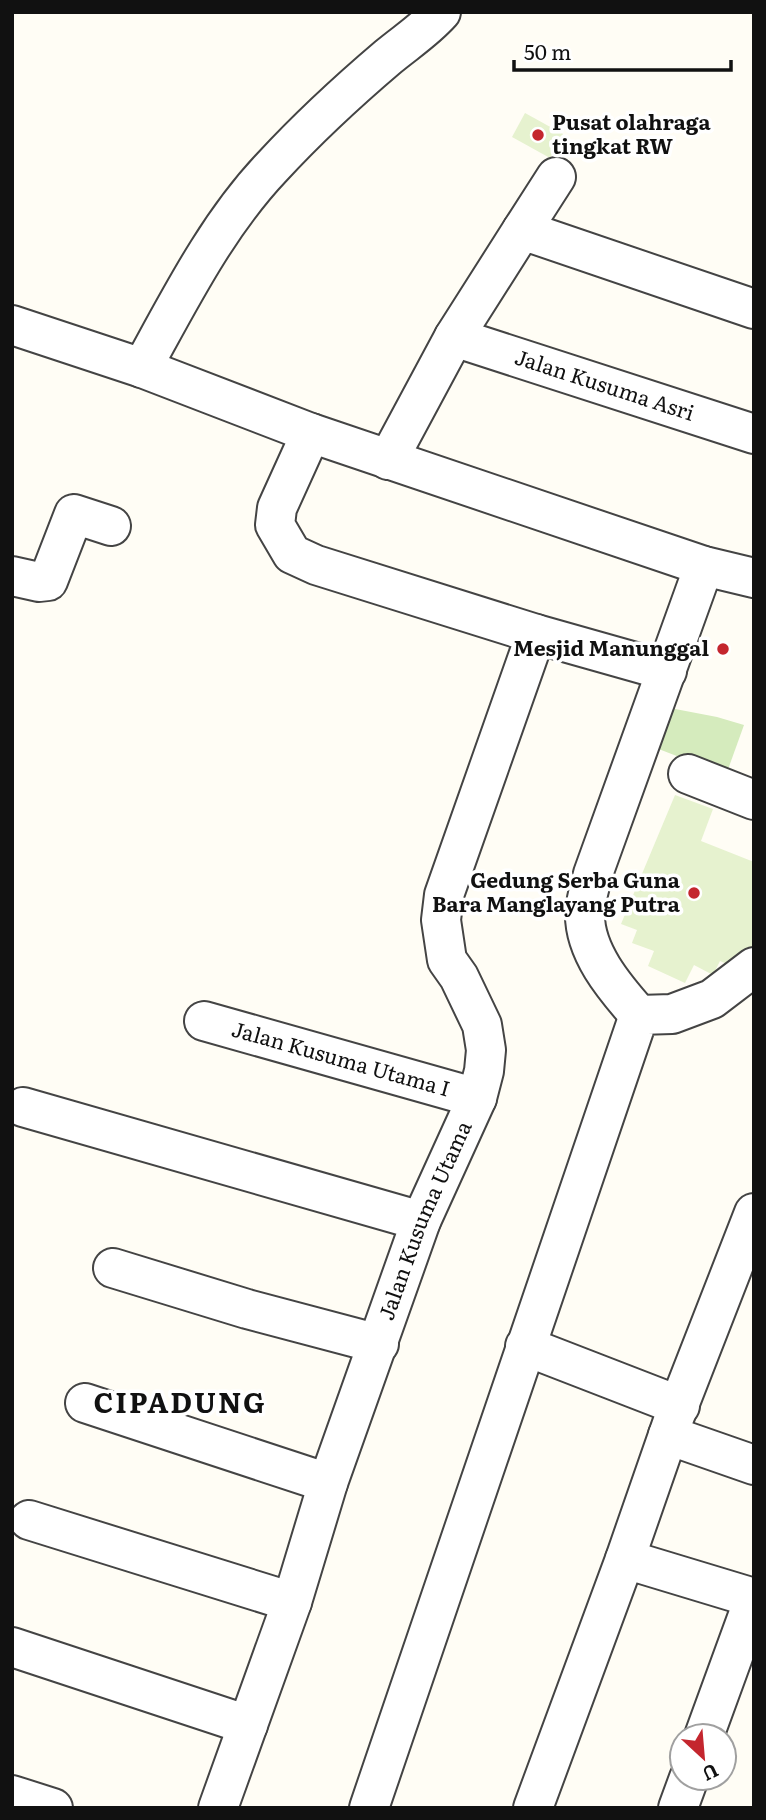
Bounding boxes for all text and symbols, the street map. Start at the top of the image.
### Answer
scale bar [514,28,731,72]
text: 50 m [524,35,571,66]
place label: Pusat olahraga tingkat RW [552,105,711,160]
marker: Pusat olahraga tingkat RW [530,127,546,143]
street label: Jalan Kusuma Asri [511,340,699,427]
place label: Mesjid Manunggal [513,631,709,662]
marker: Mesjid Manunggal [715,641,731,657]
place label: Gedung Serba Guna Bara Manglayang Putra [432,863,681,918]
marker: Gedung Serba Guna Bara Manglayang Putra [686,885,702,901]
street label: Jalan Kusuma Utama I [229,1012,454,1103]
street label: Jalan Kusuma Utama [369,1115,478,1324]
district label: CIPADUNG [93,1380,267,1422]
north arrow [668,1722,738,1792]
text: U [698,1757,724,1789]

